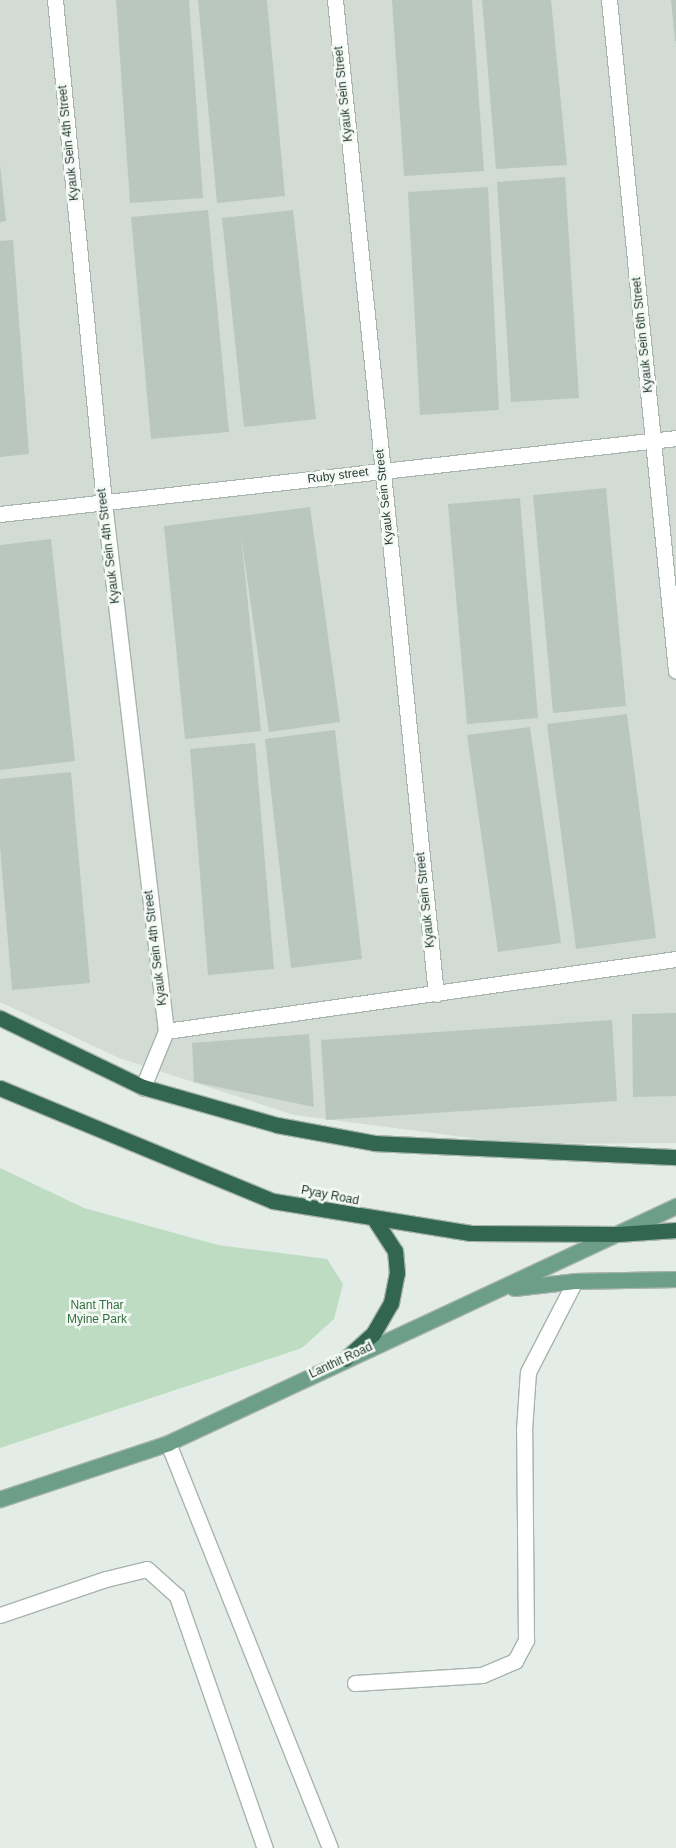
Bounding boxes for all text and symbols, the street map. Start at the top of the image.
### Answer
street label: Kyauk Sein Street [332,45,356,143]
street label: Kyauk Sein 4th Street [56,85,82,201]
street label: Kyauk Sein 6th Street [630,277,656,393]
street label: Kyauk Sein Street [373,448,397,546]
street label: Ruby street [307,465,369,487]
street label: Kyauk Sein 4th Street [95,488,123,604]
street label: Kyauk Sein Street [414,851,438,949]
street label: Kyauk Sein 4th Street [142,890,170,1006]
street label: Pyay Road [300,1183,360,1209]
park label: Nant Thar Myine Park [67,1299,127,1327]
street label: Lanthit Road [307,1340,375,1382]

